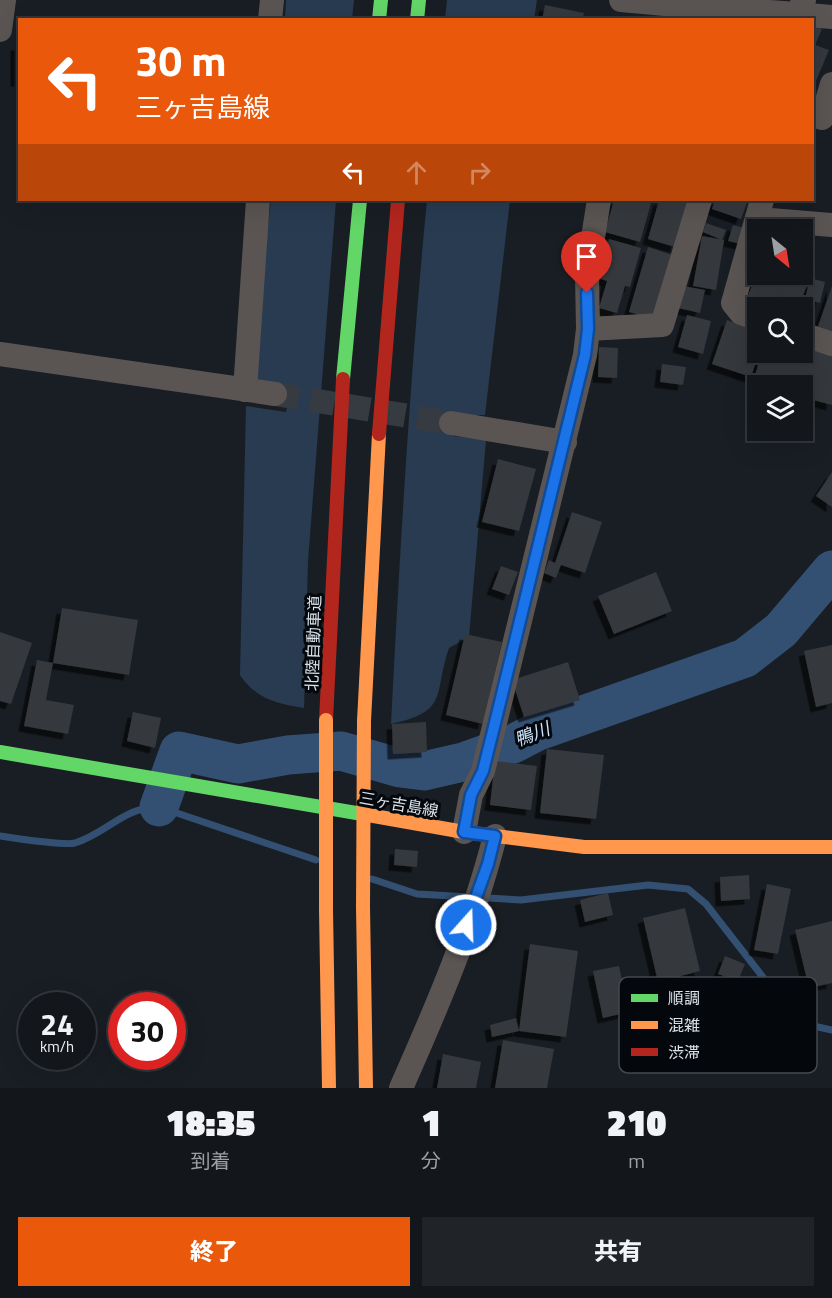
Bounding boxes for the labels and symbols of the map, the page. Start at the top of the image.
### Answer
north arrow [747,219,813,285]
pin [561,231,612,293]
street label: 北陸自動車道 [299,595,327,691]
water label: 鴨川 [510,714,556,753]
street label: 三ヶ吉島線 [358,785,440,823]
position arrow [434,893,498,957]
legend [619,977,817,1073]
text: 順調 [668,986,700,1010]
speed limit sign: 30 [108,992,186,1070]
text: 混雑 [668,1013,700,1037]
text: 渋滞 [668,1040,700,1064]

